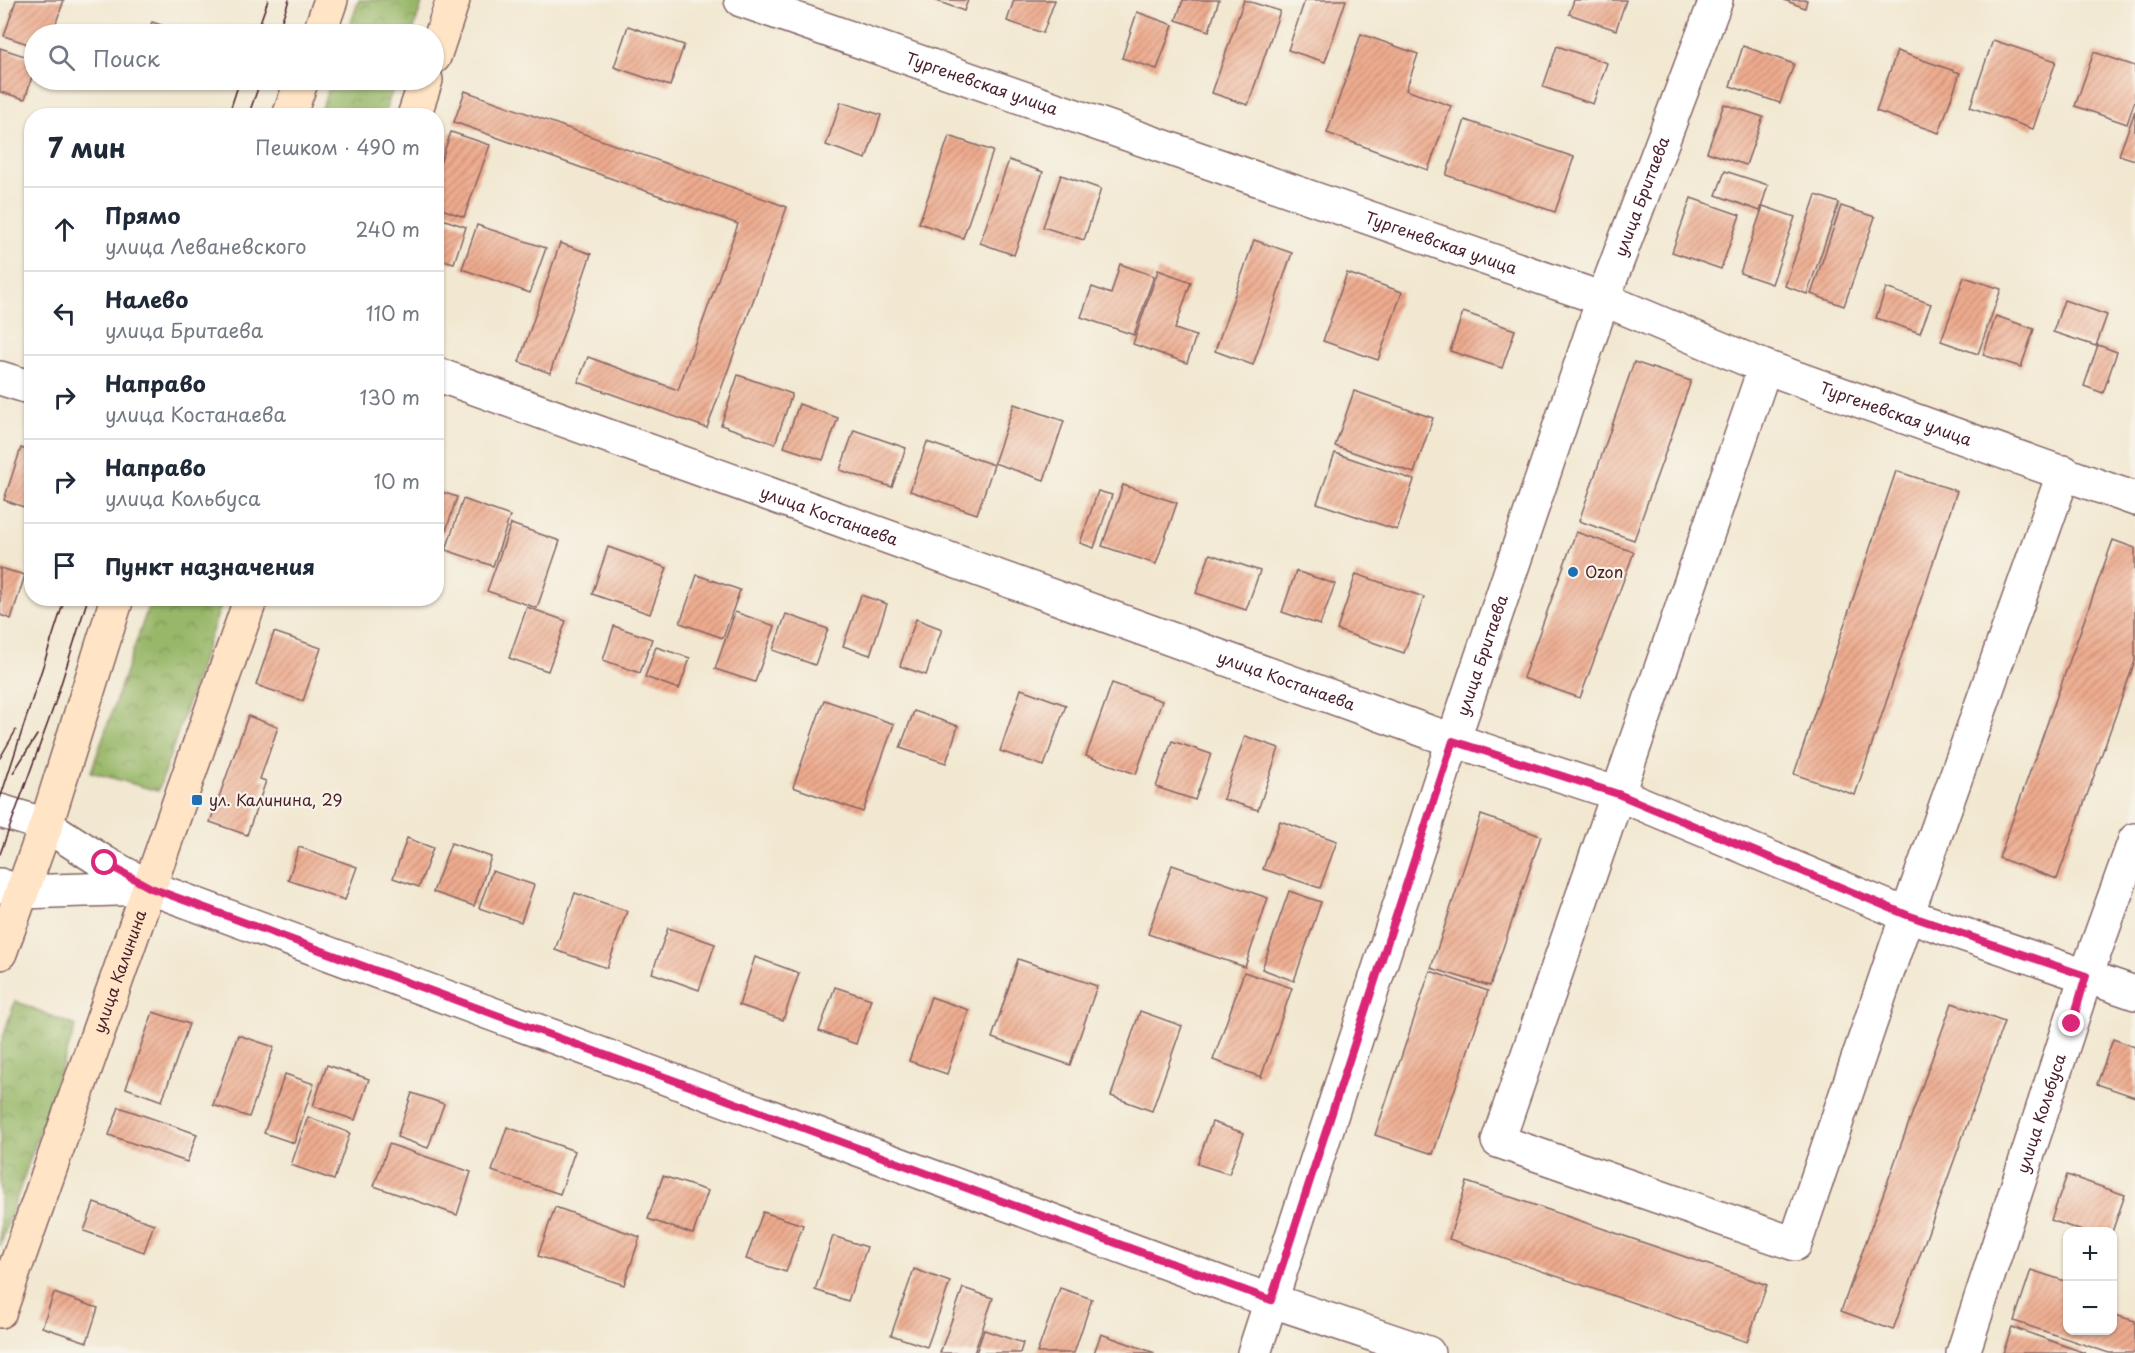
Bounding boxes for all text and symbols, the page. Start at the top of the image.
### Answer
search box [24,24,444,90]
icon: search [45,41,78,74]
text: Поиск [93,41,160,74]
street label: Тургеневская улица [903,45,1062,120]
text: 7 мин [48,128,126,167]
text: Пешком · 490 m [255,132,420,162]
street label: улица Бритаева [1607,133,1674,259]
text: Прямо [105,198,180,231]
street label: Тургеневская улица [1362,204,1521,279]
icon: ahead [48,213,81,246]
text: 240 m [355,214,420,244]
text: улица Леваневского [105,231,307,261]
text: Налево [105,282,188,315]
icon: left [48,297,81,330]
text: 110 m [366,298,420,328]
text: улица Бритаева [105,315,263,345]
text: Направо [105,366,206,399]
street label: Тургеневская улица [1817,375,1975,451]
icon: right [48,381,81,414]
text: 130 m [360,382,420,412]
text: улица Костанаева [105,399,286,429]
text: Направо [105,450,206,483]
icon: right [48,465,81,498]
text: 10 m [373,466,420,496]
street label: улица Костанаева [757,479,902,551]
text: улица Кольбуса [105,483,260,513]
icon: arrive [48,549,81,582]
text: Пункт назначения [105,549,315,582]
place label: Ozon [1585,559,1623,583]
marker: Ozon [1566,565,1580,579]
street label: улица Бритаева [1449,591,1513,719]
street label: улица Костанаева [1215,644,1359,716]
place label: ул. Калинина, 29 [209,787,343,811]
marker: ул. Калинина, 29 [190,793,204,807]
route start [91,849,117,875]
street label: улица Калинина [86,906,151,1036]
route end [2058,1010,2084,1036]
street label: улица Кольбуса [2010,1050,2071,1176]
map controls [2063,1227,2117,1335]
button: + [2063,1227,2117,1281]
button: − [2063,1281,2117,1335]

